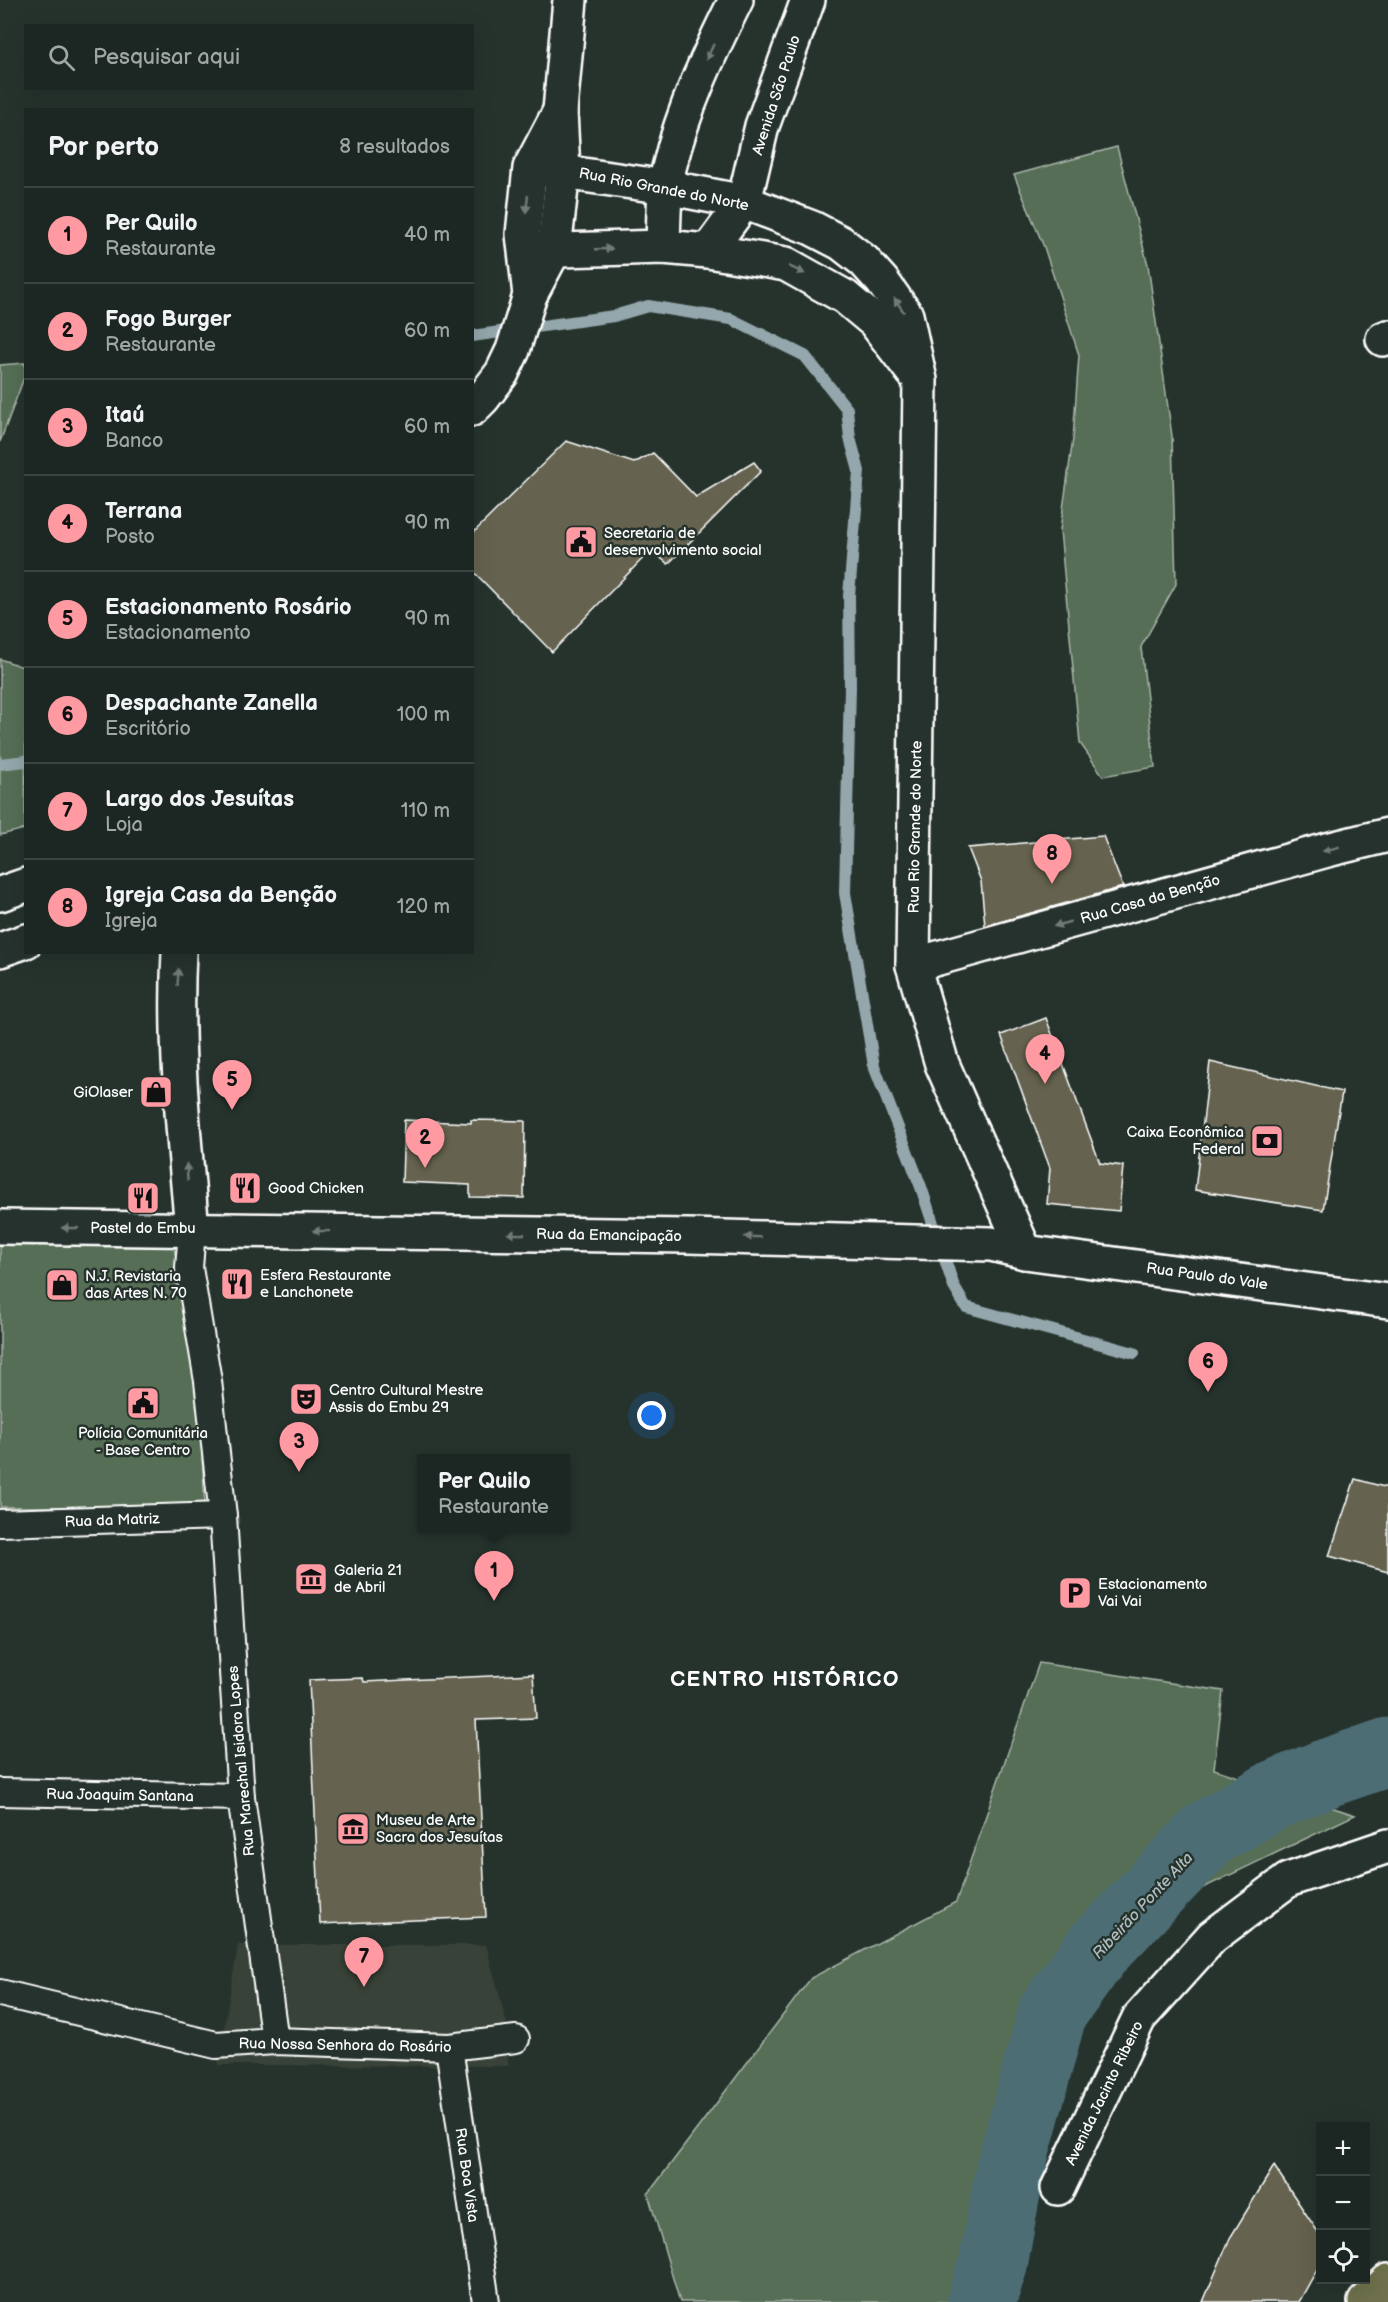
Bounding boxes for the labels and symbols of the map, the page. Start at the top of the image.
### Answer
street label: Avenida São Paulo [748,33,805,158]
one-way arrow [705,44,714,61]
street label: Rua Rio Grande do Norte [577,164,751,215]
one-way arrow [522,195,531,214]
one-way arrow [595,244,614,253]
one-way arrow [788,265,805,274]
one-way arrow [893,297,905,313]
public building icon: Secretaria de desenvolvimento social [563,524,599,560]
place label: Secretaria de desenvolvimento social [604,524,762,560]
street label: Rua Rio Grande do Norte [904,740,927,914]
pin: 8 [1032,834,1072,884]
one-way arrow [1322,845,1340,854]
street label: Rua Casa da Benção [1078,870,1222,929]
one-way arrow [1053,920,1071,929]
one-way arrow [174,967,183,986]
pin: 4 [1026,1034,1064,1084]
pin: 5 [212,1060,252,1110]
shop icon: GiOlaser [138,1074,174,1110]
place label: GiOlaser [73,1083,134,1102]
pin: 2 [406,1118,444,1168]
place label: Caixa Econômica Federal [1127,1123,1244,1159]
bank icon: Caixa Econômica Federal [1249,1123,1285,1159]
one-way arrow [182,1162,192,1181]
restaurant icon: Good Chicken [227,1170,263,1206]
place label: Good Chicken [268,1179,364,1198]
restaurant icon: Pastel do Embu [125,1180,161,1216]
place label: Pastel do Embu [90,1219,196,1238]
one-way arrow [61,1223,80,1233]
street label: Rua da Emancipação [536,1225,682,1246]
one-way arrow [312,1226,331,1236]
one-way arrow [507,1229,526,1239]
one-way arrow [744,1232,763,1242]
street label: Rua Paulo do Vale [1145,1259,1269,1294]
restaurant icon: Esfera Restaurante e Lanchonete [219,1266,255,1302]
place label: Esfera Restaurante e Lanchonete [260,1266,391,1302]
shop icon: N.J. Revistaria das Artes N. 70 [44,1267,80,1303]
place label: N.J. Revistaria das Artes N. 70 [85,1267,187,1303]
pin: 6 [1188,1342,1228,1392]
theatre icon: Centro Cultural Mestre Assis do Embu 29 [288,1381,324,1417]
place label: Centro Cultural Mestre Assis do Embu 29 [329,1381,484,1417]
public building icon: Polícia Comunitária - Base Centro [125,1385,161,1421]
your location [637,1401,666,1430]
pin: 3 [280,1422,318,1472]
place label: Polícia Comunitária - Base Centro [78,1424,208,1460]
street label: Rua da Matriz [64,1509,161,1532]
pin: 1 [474,1552,514,1601]
museum icon: Galeria 21 de Abril [293,1561,329,1597]
place label: Galeria 21 de Abril [334,1561,402,1597]
parking icon: Estacionamento Vai Vai [1057,1575,1093,1611]
place label: Estacionamento Vai Vai [1098,1575,1207,1611]
street label: Rua Marechal Isidoro Lopes [224,1664,259,1857]
district label: CENTRO HISTÓRICO [670,1665,900,1692]
street label: Rua Joaquim Santana [46,1785,194,1806]
museum icon: Museu de Arte Sacra dos Jesuítas [335,1811,371,1847]
place label: Museu de Arte Sacra dos Jesuítas [376,1811,503,1847]
water label: Ribeirão Ponte Alta [1089,1849,1197,1963]
pin: 7 [344,1938,384,1987]
street label: Avenida Jacinto Ribeiro [1061,2018,1148,2169]
street label: Rua Nossa Senhora do Rosário [238,2034,452,2057]
street label: Rua Boa Vista [450,2127,483,2224]

